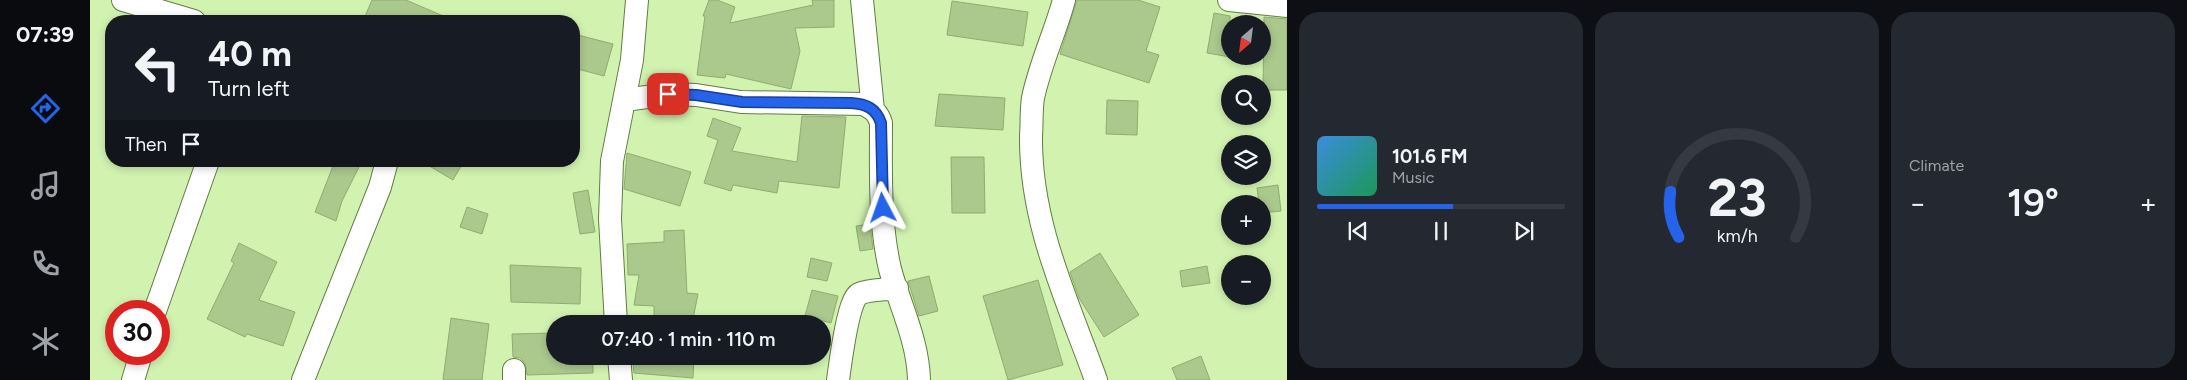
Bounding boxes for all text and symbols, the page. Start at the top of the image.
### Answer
north arrow [1221,15,1271,65]
map controls [1221,15,1271,305]
text: 07:39 [16,21,74,48]
text: 40 m [208,33,292,75]
icon: left [125,35,190,100]
pin [647,73,689,115]
text: Turn left [208,75,290,102]
button: search [1221,75,1271,125]
icon: arrive [654,80,682,108]
icon: directions [28,91,63,126]
icon: arrive [177,130,205,158]
text: Then [125,133,167,156]
button: layers [1221,135,1271,185]
text: 101.6 FM [1392,145,1467,168]
text: Climate [1909,156,1964,175]
text: 23 [1707,167,1767,229]
icon: music [28,168,63,203]
text: Music [1392,168,1434,187]
text: 19° [2007,180,2059,226]
position arrow [856,181,908,233]
text: − [1909,186,1926,220]
text: + [2140,186,2157,220]
button: + [1221,195,1271,245]
icon: previous [1344,217,1372,245]
icon: pause [1427,217,1455,245]
icon: next [1510,217,1538,245]
text: km/h [1717,225,1757,246]
icon: phone [28,246,63,281]
button: − [1221,255,1271,305]
speed limit sign: 30 [105,300,170,365]
icon: climate [28,324,63,359]
text: 07:40 · 1 min · 110 m [602,328,775,351]

